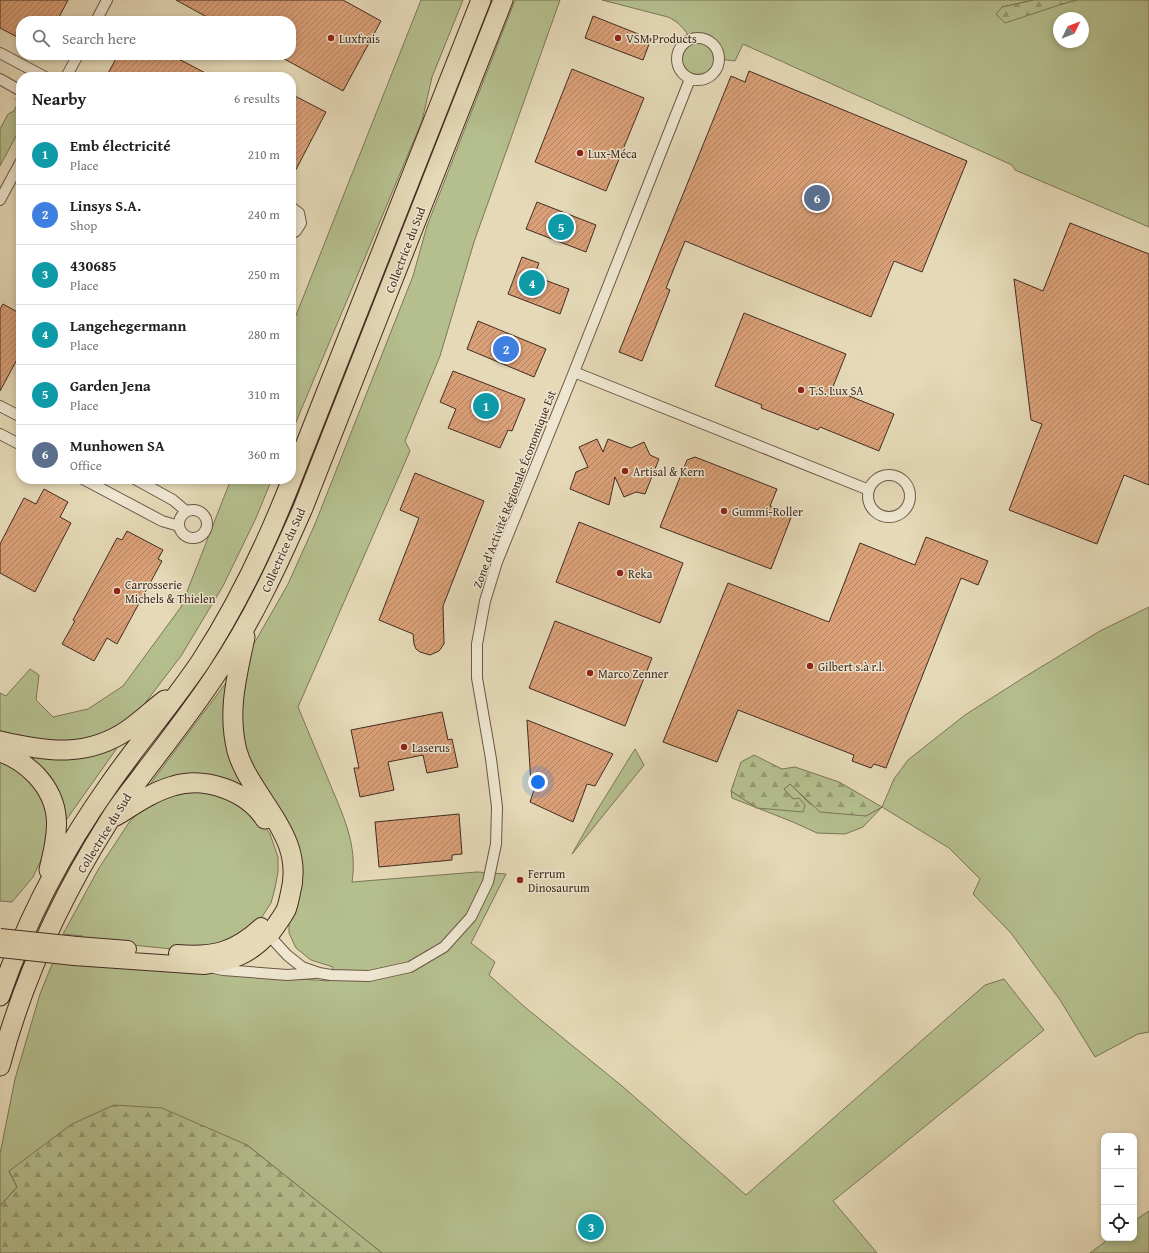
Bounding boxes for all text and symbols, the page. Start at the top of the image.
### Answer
north arrow [1053,12,1089,48]
search box [16,16,296,60]
icon: search [30,27,52,49]
text: Search here [62,28,136,49]
place label: Luxfrais [339,30,380,47]
place label: VSM Products [626,30,697,47]
marker: Luxfrais [326,33,336,43]
marker: VSM Products [613,33,623,43]
text: Nearby [32,86,86,111]
text: 6 results [234,89,280,108]
text: Emb électricité [70,135,171,156]
text: 1 [42,145,48,164]
text: 210 m [248,145,280,164]
place label: Lux-Méca [588,145,637,162]
marker: Lux-Méca [575,148,585,158]
text: Place [70,156,99,175]
pin: 6 [804,183,830,213]
text: Linsys S.A. [70,195,141,216]
street label: Collectrice du Sud [381,204,429,295]
text: 2 [42,205,48,224]
text: 240 m [248,205,280,224]
pin: 5 [548,212,574,242]
text: Shop [70,216,97,235]
text: 430685 [70,255,117,276]
text: 3 [42,265,48,284]
text: 250 m [248,265,280,284]
pin: 4 [519,268,545,298]
text: Place [70,276,99,295]
text: Langehegermann [70,315,186,336]
text: 4 [42,325,48,344]
text: 280 m [248,325,280,344]
pin: 2 [493,334,519,364]
text: Place [70,336,99,355]
text: Garden Jena [70,375,151,396]
place label: T.S. Lux SA [809,382,864,399]
text: 5 [42,385,48,404]
text: 310 m [248,385,280,404]
marker: T.S. Lux SA [796,385,806,395]
street label: Zone d'Activité Régionale Économique Est [468,387,560,590]
pin: 1 [473,391,499,421]
text: Place [70,396,99,415]
text: Munhowen SA [70,435,165,456]
text: 6 [42,445,48,464]
text: 360 m [248,445,280,464]
text: Office [70,456,102,475]
place label: Artisal & Kern [633,463,705,480]
marker: Artisal & Kern [620,466,630,476]
place label: Gummi-Roller [732,503,803,520]
street label: Collectrice du Sud [257,505,309,595]
marker: Gummi-Roller [719,506,729,516]
place label: Reka [628,565,653,582]
marker: Reka [615,568,625,578]
place label: Carrosserie Michels & Thielen [125,576,216,607]
marker: Carrosserie Michels & Thielen [112,586,122,596]
place label: Gilbert s.à r.l. [818,658,885,675]
marker: Gilbert s.à r.l. [805,661,815,671]
place label: Marco Zenner [598,665,668,682]
marker: Marco Zenner [585,668,595,678]
place label: Laserus [412,739,450,756]
marker: Laserus [399,742,409,752]
your location [528,772,548,792]
street label: Collectrice du Sud [73,790,136,876]
place label: Ferrum Dinosaurum [528,865,590,896]
marker: Ferrum Dinosaurum [515,875,525,885]
map controls [1101,1133,1137,1241]
button: + [1101,1133,1137,1169]
button: − [1101,1169,1137,1205]
button: locate [1101,1205,1137,1241]
pin: 3 [578,1212,604,1242]

